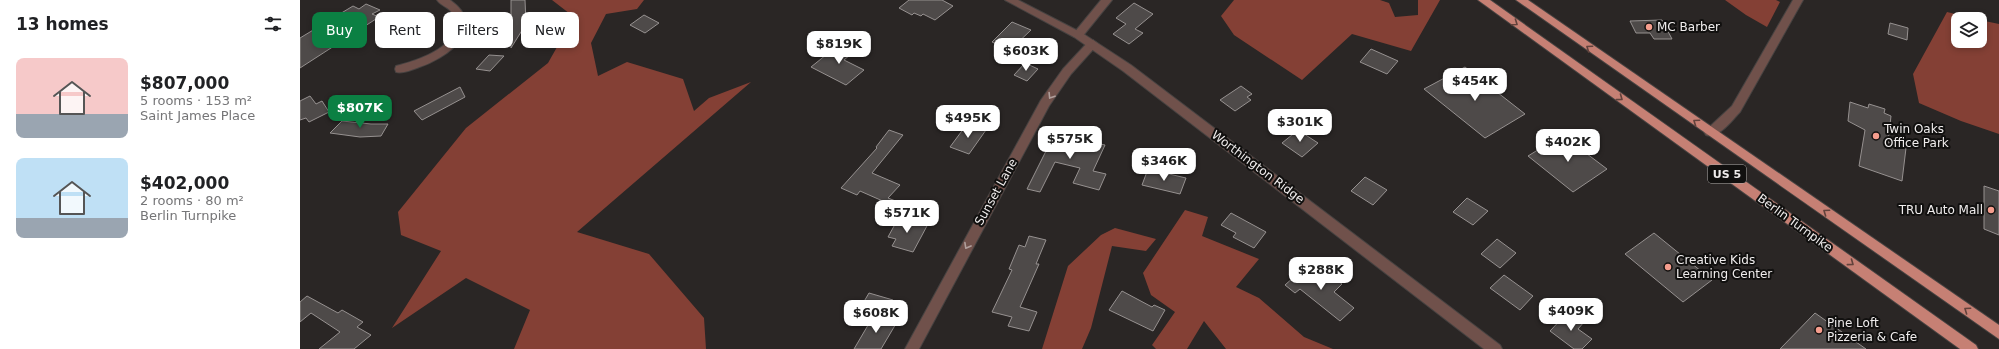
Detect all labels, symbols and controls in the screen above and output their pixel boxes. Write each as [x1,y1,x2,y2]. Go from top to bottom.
chip: Buy [312,12,367,48]
chip: Rent [375,12,435,48]
chip: Filters [443,12,513,48]
chip: New [521,12,579,48]
map controls [1951,12,1987,48]
button: layers [1951,12,1987,48]
icon: filters [262,13,284,35]
text: 13 homes [16,14,109,34]
one-way arrow [1510,18,1517,25]
place label: MC Barber [1657,20,1720,34]
marker: MC Barber [1644,22,1654,32]
pin: $819K [811,31,867,65]
text: $819K [816,36,862,51]
pin: $603K [998,38,1054,72]
text: $603K [1003,43,1049,58]
one-way arrow [1587,46,1594,53]
pin: $454K [1447,68,1503,102]
text: $807,000 [140,73,229,93]
text: $454K [1452,73,1498,88]
icon: home [48,74,96,122]
one-way arrow [1048,92,1055,99]
text: 5 rooms · 153 m² [140,93,252,108]
one-way arrow [1616,93,1623,100]
pin: $807K [332,95,388,129]
text: $807K [337,100,383,115]
pin: $495K [940,105,996,139]
text: Saint James Place [140,108,255,123]
pin: $301K [1272,109,1328,143]
text: $495K [945,110,991,125]
text: $301K [1277,114,1323,129]
one-way arrow [1693,119,1700,127]
place label: Twin Oaks Office Park [1883,122,1949,150]
pin: $575K [1042,126,1098,160]
street label: Worthington Ridge [1209,128,1307,206]
pin: $402K [1540,129,1596,163]
text: $575K [1047,131,1093,146]
marker: Twin Oaks Office Park [1871,131,1881,141]
text: $402K [1545,134,1591,149]
pin: $346K [1136,148,1192,182]
text: $346K [1141,153,1187,168]
street label: Sunset Lane [972,156,1020,228]
road number: US 5 [1708,165,1746,183]
text: $402,000 [140,173,229,193]
icon: home [48,174,96,222]
street label: Berlin Turnpike [1755,191,1835,255]
text: 2 rooms · 80 m² [140,193,244,208]
pin: $571K [879,200,935,234]
place label: TRU Auto Mall [1898,203,1983,217]
text: $571K [884,205,930,220]
marker: TRU Auto Mall [1986,205,1996,215]
text: Berlin Turnpike [140,208,236,223]
one-way arrow [1823,209,1830,217]
one-way arrow [964,242,971,249]
place label: Creative Kids Learning Center [1676,253,1772,281]
pin: $288K [1293,257,1349,291]
one-way arrow [1847,258,1854,265]
text: $288K [1298,262,1344,277]
marker: Creative Kids Learning Center [1663,262,1673,272]
pin: $409K [1543,298,1599,332]
pin: $608K [848,300,904,334]
text: $409K [1548,303,1594,318]
text: $608K [853,305,899,320]
one-way arrow [1964,307,1971,315]
place label: Pine Loft Pizzeria & Cafe [1827,316,1917,344]
marker: Pine Loft Pizzeria & Cafe [1814,325,1824,335]

